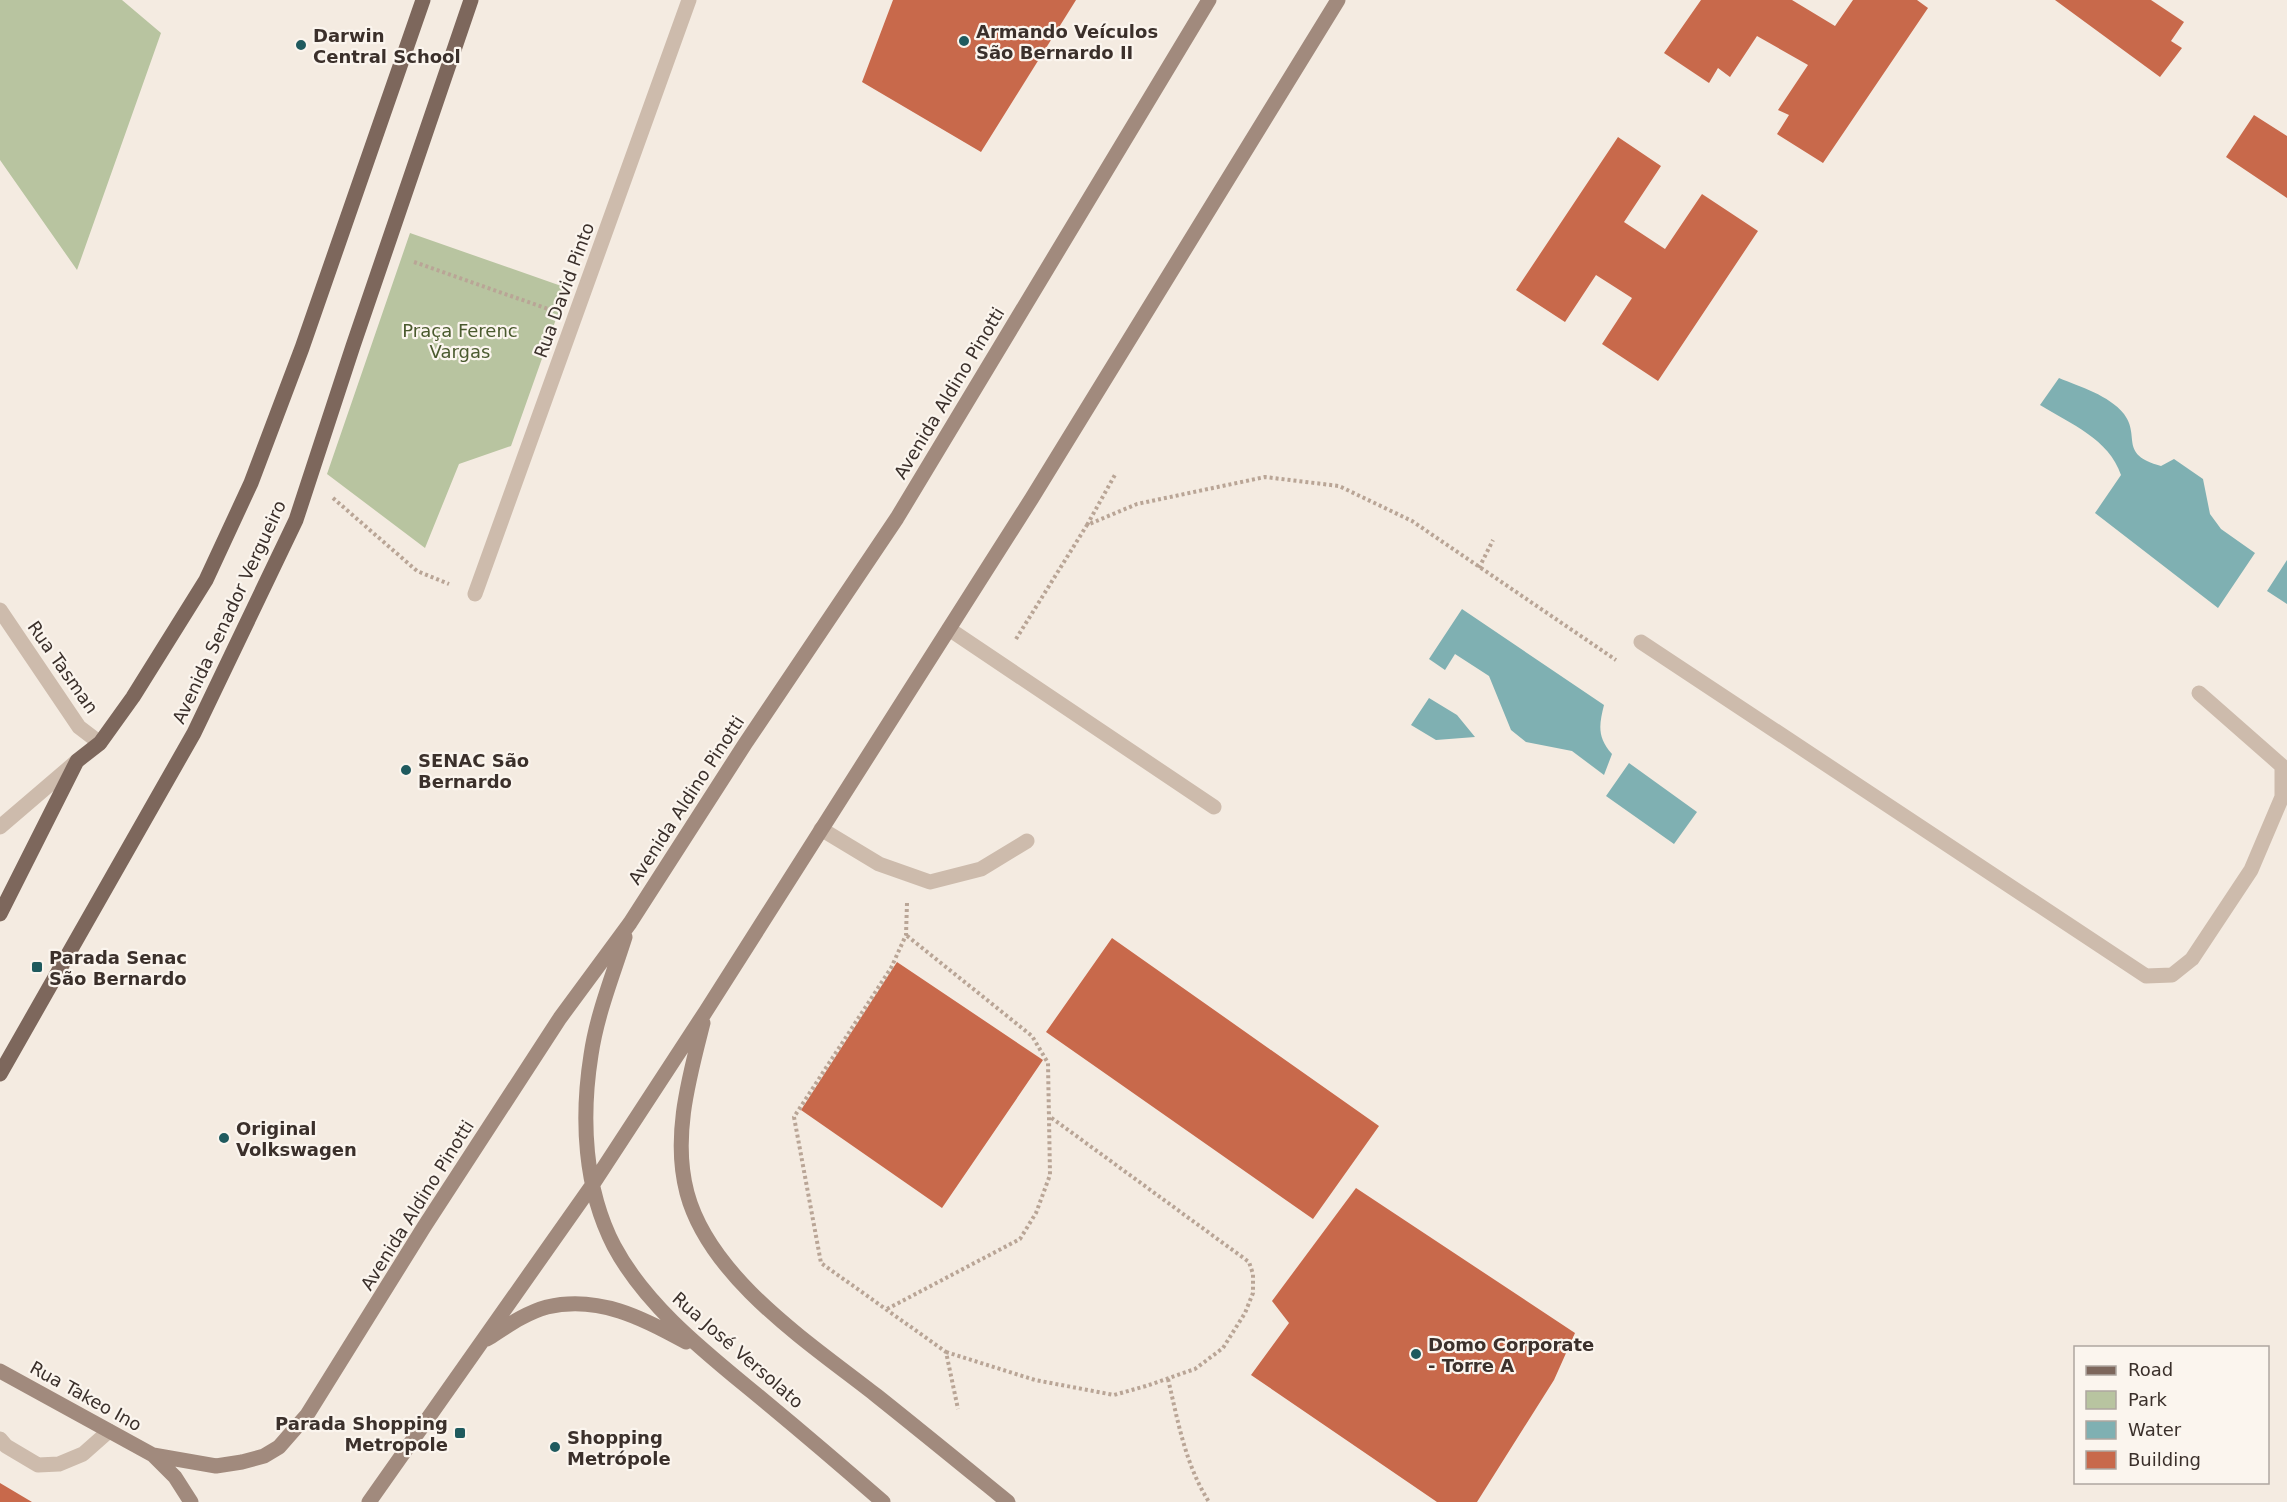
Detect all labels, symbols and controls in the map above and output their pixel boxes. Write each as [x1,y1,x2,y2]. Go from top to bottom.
place label: Armando Veículos São Bernardo II [976,21,1158,63]
place label: Darwin Central School [313,25,461,67]
marker: Armando Veículos São Bernardo II [957,34,971,48]
marker: Darwin Central School [294,38,308,52]
street label: Rua David Pinto [530,219,598,361]
street label: Avenida Aldino Pinotti [889,303,1009,483]
park label: Praça Ferenc Vargas [402,320,518,362]
street label: Avenida Senador Vergueiro [168,497,290,727]
street label: Rua Tasman [23,617,103,717]
street label: Avenida Aldino Pinotti [624,712,748,888]
place label: SENAC São Bernardo [418,750,529,792]
marker: SENAC São Bernardo [399,763,413,777]
place label: Parada Senac São Bernardo [49,947,187,989]
marker: Parada Senac São Bernardo [30,960,44,974]
street label: Avenida Aldino Pinotti [356,1116,478,1294]
place label: Original Volkswagen [236,1118,357,1160]
marker: Original Volkswagen [217,1131,231,1145]
street label: Rua José Versolato [668,1288,808,1412]
place label: Domo Corporate - Torre A [1428,1334,1594,1376]
legend [2074,1346,2269,1484]
marker: Domo Corporate - Torre A [1409,1347,1423,1361]
street label: Rua Takeo Ino [27,1357,145,1435]
text: Road [2128,1359,2173,1380]
text: Park [2128,1389,2167,1410]
place label: Parada Shopping Metropole [275,1413,448,1455]
text: Water [2128,1419,2182,1440]
marker: Parada Shopping Metropole [453,1426,467,1440]
place label: Shopping Metrópole [567,1427,671,1469]
marker: Shopping Metrópole [548,1440,562,1454]
text: Building [2128,1449,2201,1470]

